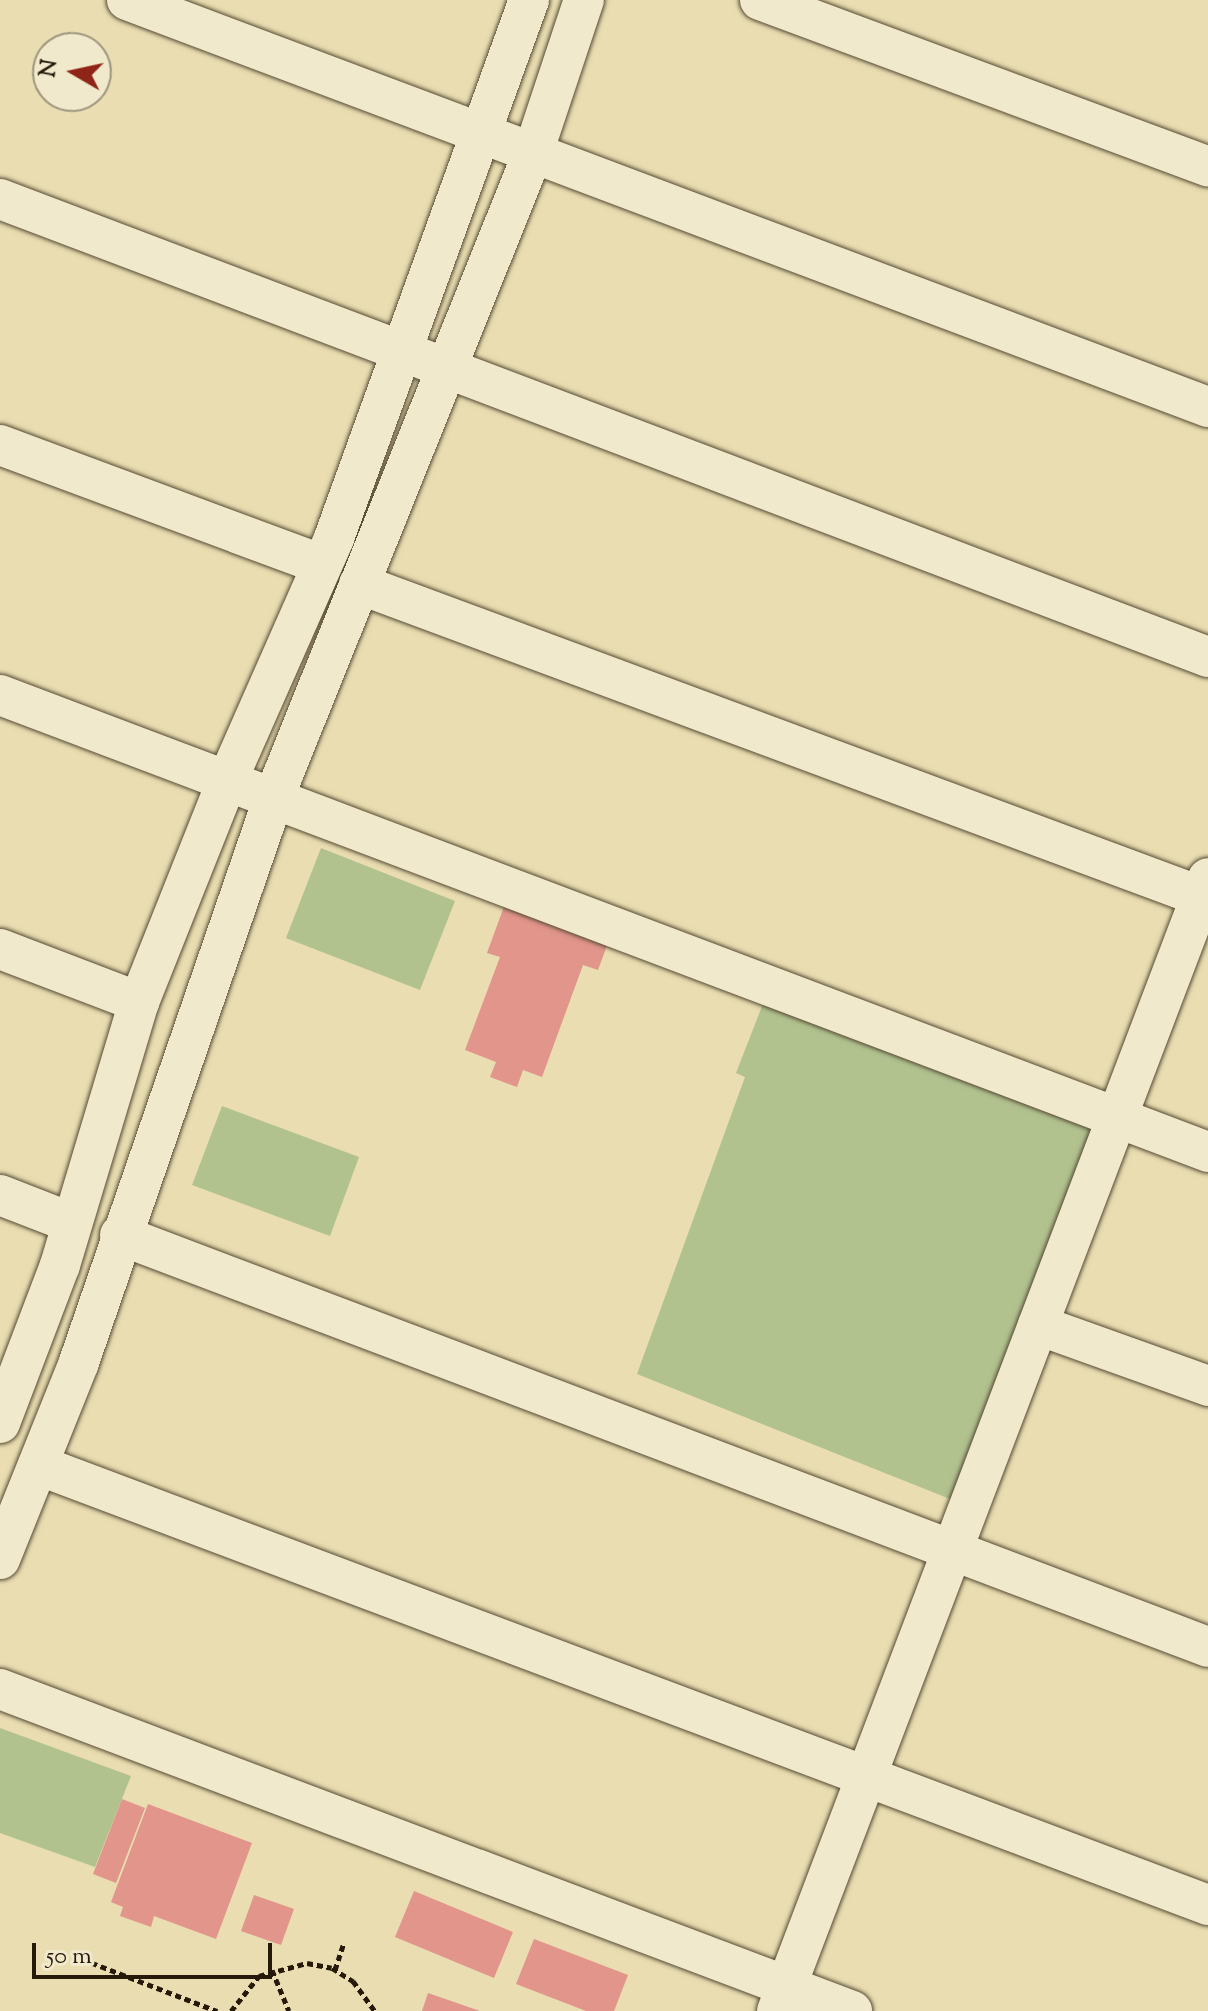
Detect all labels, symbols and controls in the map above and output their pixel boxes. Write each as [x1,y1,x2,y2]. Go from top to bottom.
north arrow [32,32,112,112]
text: N [33,57,67,80]
scale bar [36,1927,276,1977]
text: 50 m [46,1940,92,1974]

